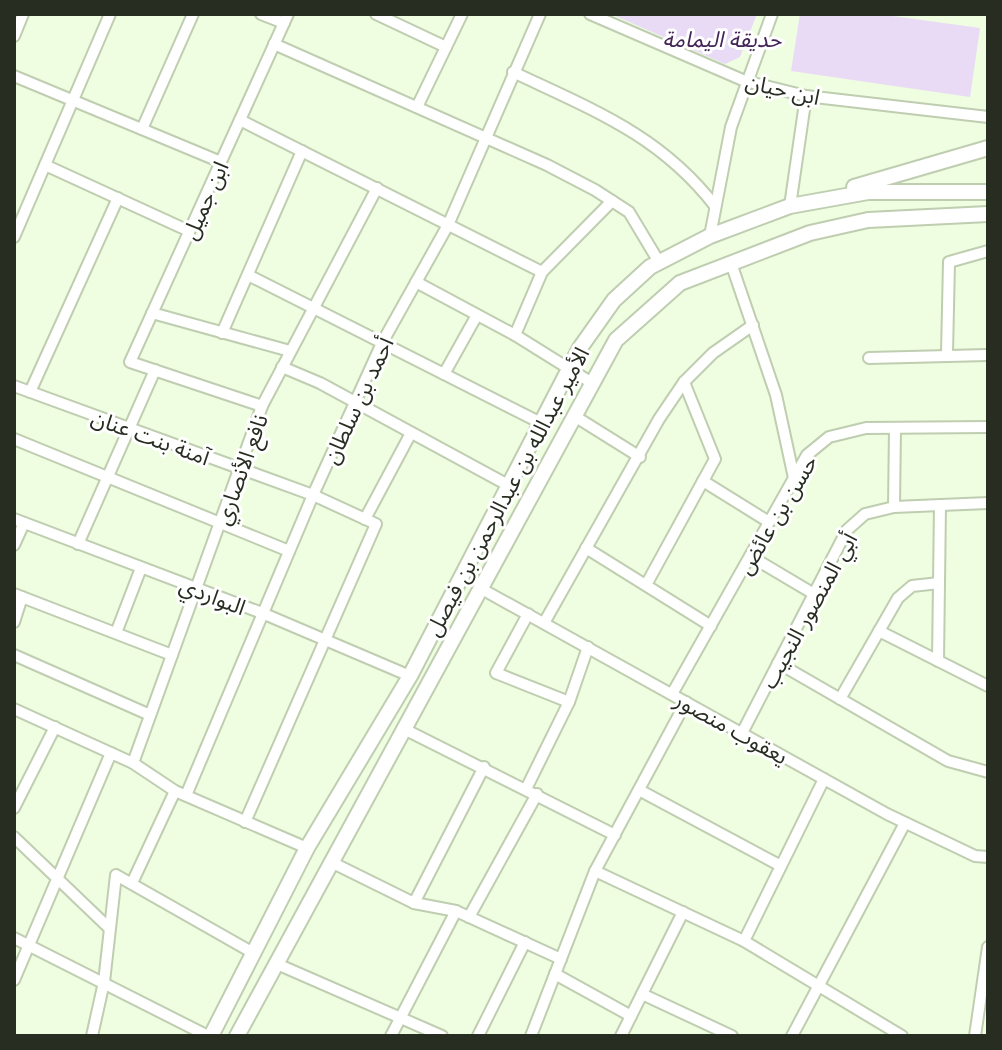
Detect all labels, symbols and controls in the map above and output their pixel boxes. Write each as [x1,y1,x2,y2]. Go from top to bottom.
park label: حديقة اليمامة [662,23,783,53]
street label: ابن حيان [743,65,823,111]
street label: ابن جميل [173,156,235,244]
street label: أحمد بن سلطان [314,332,400,468]
street label: الأمير عبدالله بن عبدالرحمن بن فيصل [417,341,595,641]
street label: آمنة بنت عنان [88,401,216,472]
street label: نافع الأنصاري [206,410,277,530]
street label: حسن بن عائض [729,449,823,579]
street label: أبي المنصور النجيب [753,527,866,695]
street label: البواردي [174,569,250,624]
street label: يعقوب منصور [669,683,794,770]

